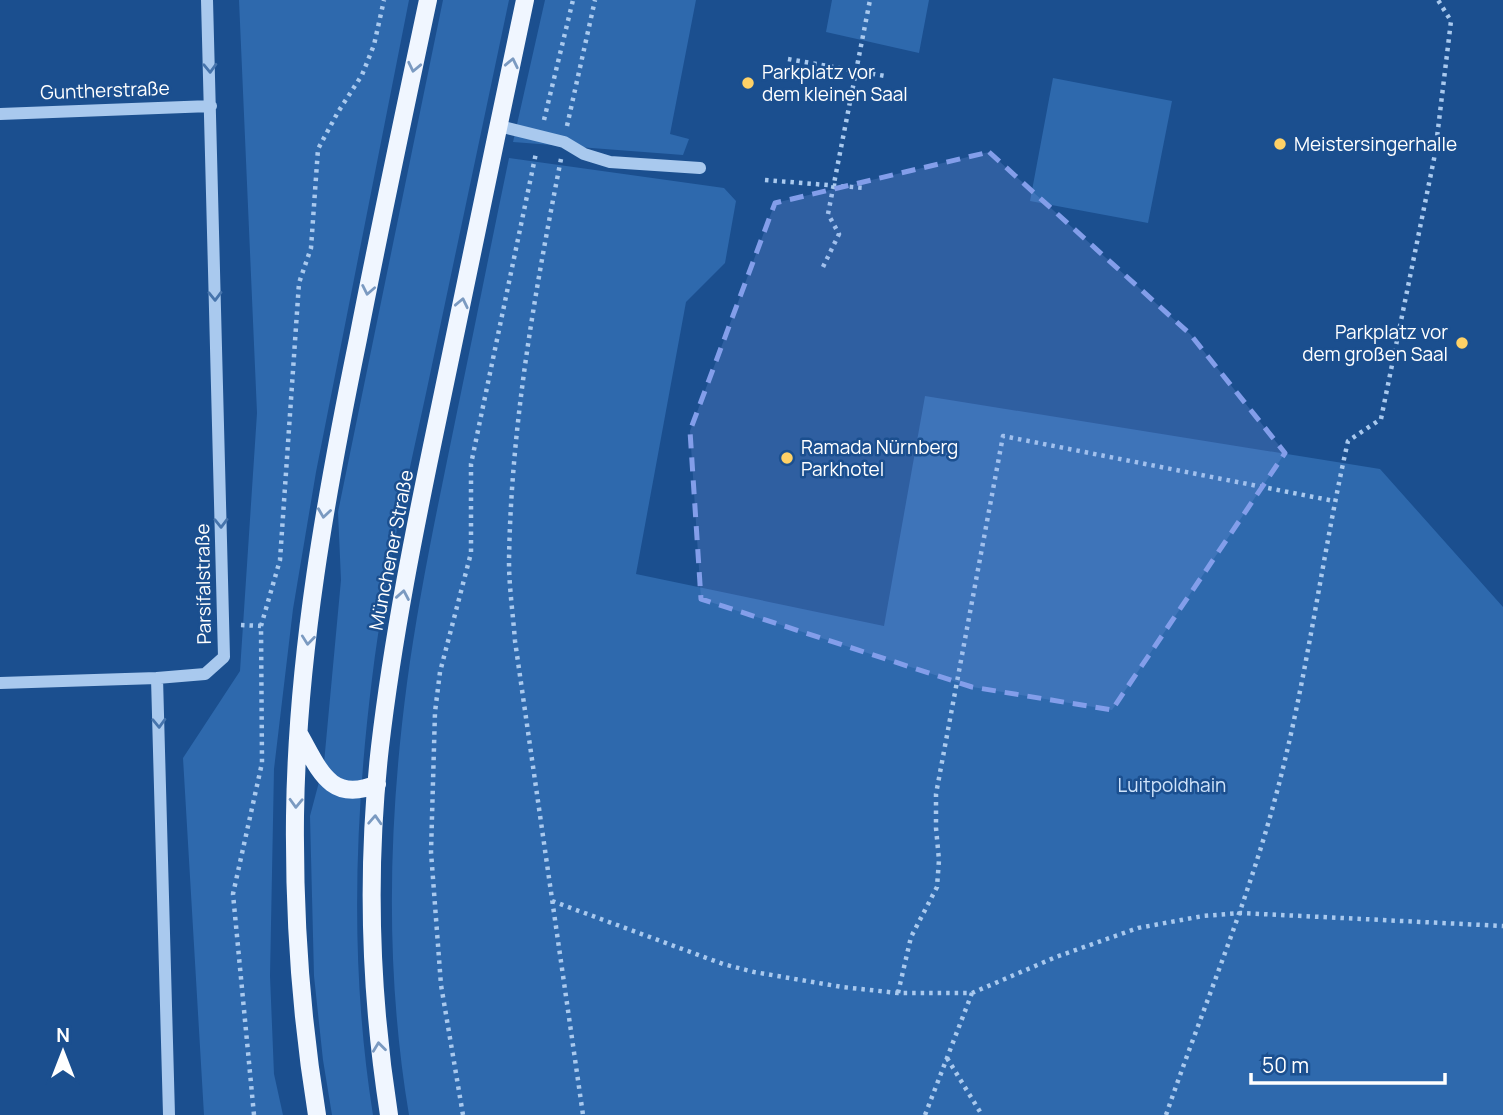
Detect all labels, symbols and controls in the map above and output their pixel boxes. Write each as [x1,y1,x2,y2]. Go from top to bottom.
one-way arrow [504,57,519,69]
place label: Parkplatz vor dem kleinen Saal [762,59,908,107]
one-way arrow [407,61,422,73]
one-way arrow [202,63,217,74]
street label: Guntherstraße [40,75,170,105]
marker: Parkplatz vor dem kleinen Saal [740,75,756,91]
place label: Meistersingerhalle [1294,131,1457,157]
marker: Meistersingerhalle [1272,136,1288,152]
one-way arrow [361,284,376,296]
one-way arrow [208,290,223,301]
one-way arrow [453,297,468,309]
place label: Parkplatz vor dem großen Saal [1302,319,1448,367]
marker: Parkplatz vor dem großen Saal [1454,335,1470,351]
place label: Ramada Nürnberg Parkhotel [801,434,958,482]
marker: Ramada Nürnberg Parkhotel [779,450,795,466]
street label: Münchener Straße [363,468,419,632]
one-way arrow [317,507,332,519]
one-way arrow [213,518,228,529]
street label: Parsifalstraße [189,523,217,645]
one-way arrow [394,589,409,601]
one-way arrow [301,634,316,646]
one-way arrow [151,718,166,729]
park label: Luitpoldhain [1118,772,1226,798]
one-way arrow [288,797,303,808]
one-way arrow [367,815,382,826]
north arrow [28,1017,98,1087]
text: N [56,1022,70,1048]
one-way arrow [372,1042,387,1053]
scale bar [1251,1042,1445,1086]
text: 50 m [1262,1051,1309,1079]

